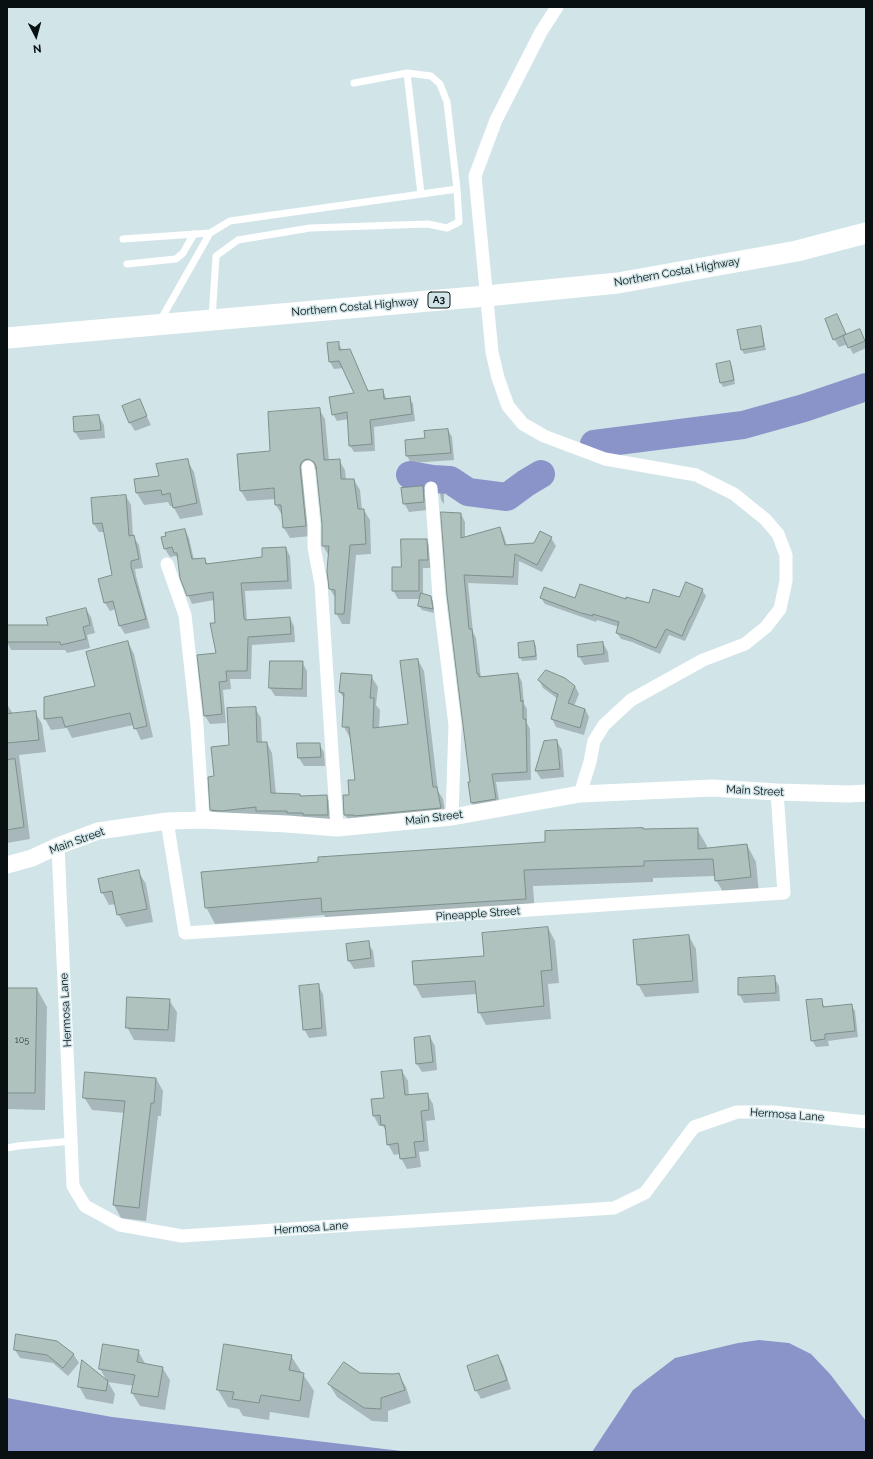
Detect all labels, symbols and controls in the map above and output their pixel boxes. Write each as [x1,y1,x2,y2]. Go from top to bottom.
north arrow [16,16,56,56]
text: N [32,42,42,55]
street label: Northern Costal Highway [613,254,741,290]
road number: A3 [428,292,450,308]
street label: Northern Costal Highway [291,295,419,319]
street label: Main Street [726,783,784,799]
street label: Main Street [405,808,463,828]
street label: Main Street [48,825,106,857]
street label: Pineapple Street [435,904,521,924]
street label: Hermosa Lane [57,973,75,1047]
house number: 105 [15,1035,29,1045]
street label: Hermosa Lane [749,1106,825,1124]
street label: Hermosa Lane [273,1219,349,1237]

